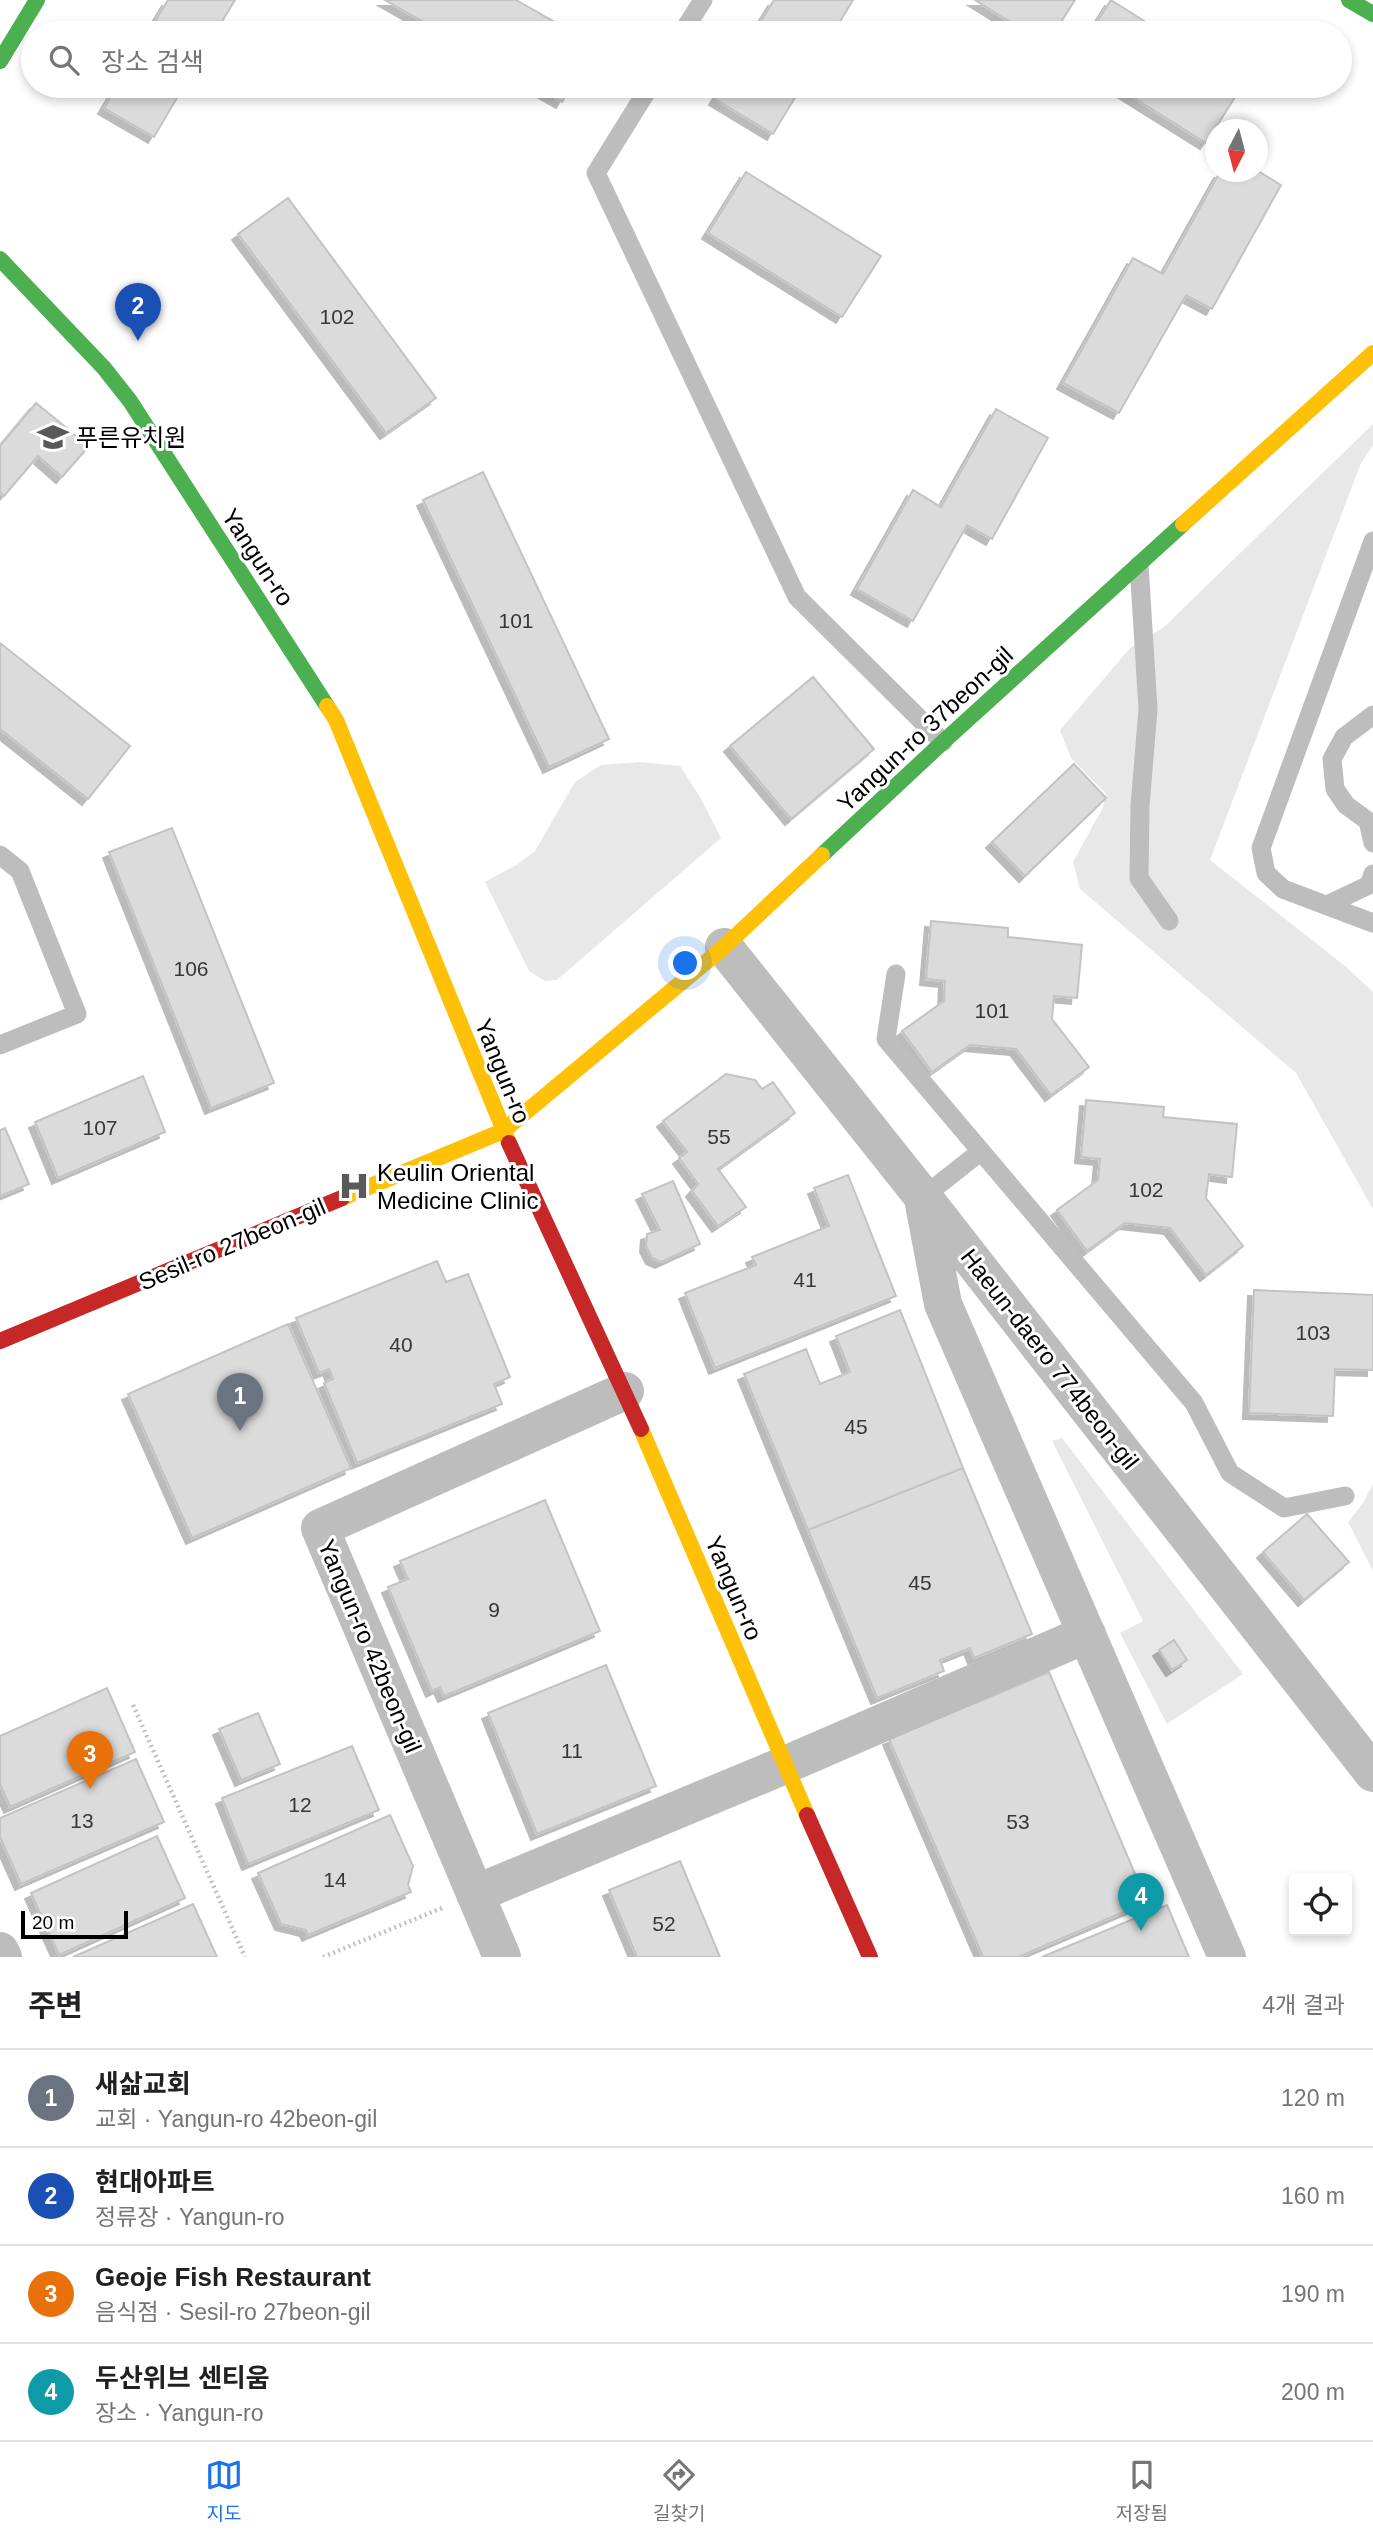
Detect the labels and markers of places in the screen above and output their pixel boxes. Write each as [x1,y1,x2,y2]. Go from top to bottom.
pin: 2 [115,283,161,341]
school or university icon: 푸른유치원 [36,420,70,454]
place label: 푸른유치원 [76,424,186,451]
place label: Keulin Oriental Medicine Clinic [377,1159,538,1214]
hospital icon: Keulin Oriental Medicine Clinic [337,1169,371,1203]
pin: 1 [217,1373,263,1431]
pin: 3 [67,1731,113,1789]
pin: 4 [1118,1873,1164,1931]

